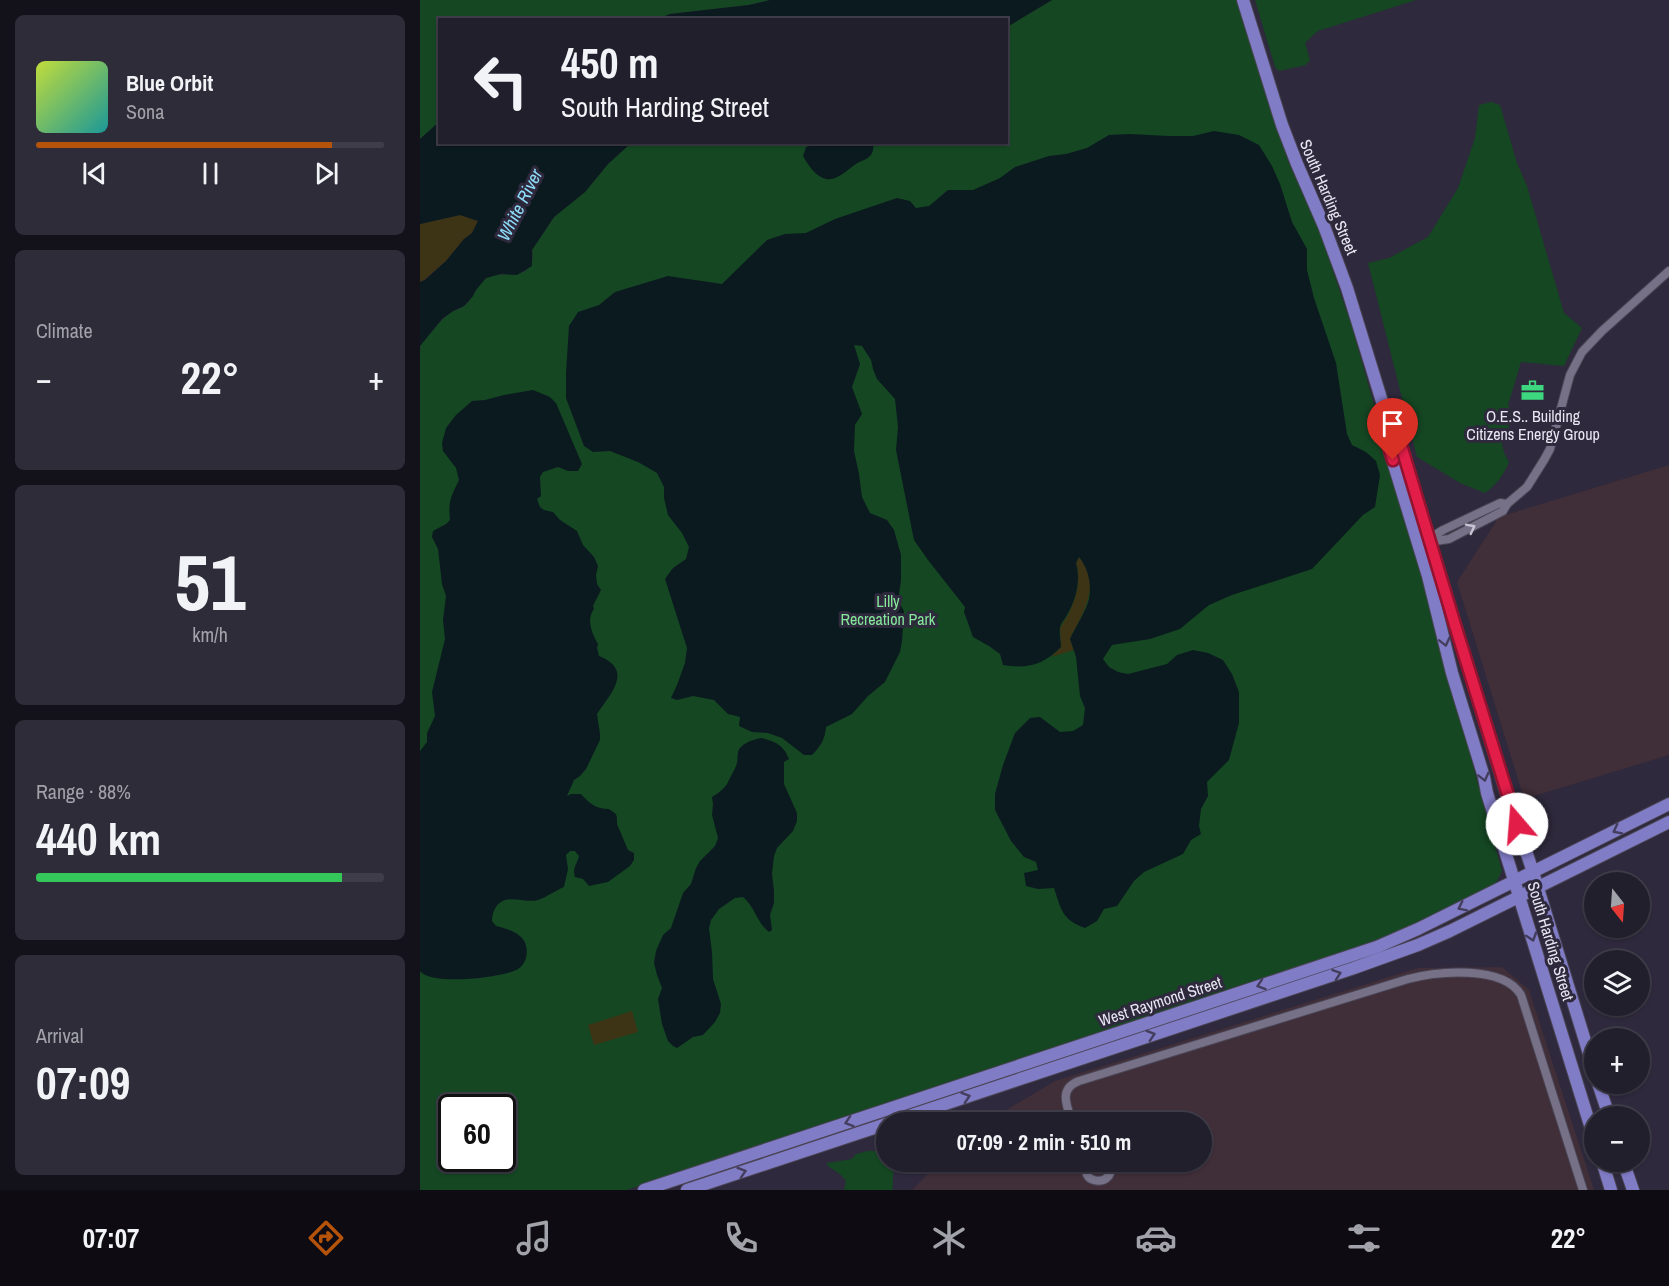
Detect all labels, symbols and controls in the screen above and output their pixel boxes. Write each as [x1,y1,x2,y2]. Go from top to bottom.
text: 450 m [561,35,659,91]
icon: left [462,42,540,120]
text: Blue Orbit [126,68,213,98]
text: South Harding Street [561,89,769,125]
text: Sona [126,98,164,125]
street label: South Harding Street [1295,136,1363,258]
icon: previous [78,157,111,190]
icon: pause [194,157,227,190]
icon: next [310,157,343,190]
water label: White River [491,163,549,245]
text: Climate [36,317,93,344]
text: 22° [180,347,240,408]
text: − [36,356,52,400]
text: + [368,356,384,400]
office icon: O.E.S.. Building Citizens Energy Group [1520,378,1546,404]
pin [1367,398,1418,460]
place label: O.E.S.. Building Citizens Energy Group [1466,405,1600,445]
icon: arrive [1376,407,1409,440]
one-way arrow [1465,523,1476,535]
text: 51 [174,529,246,634]
park label: Lilly Recreation Park [841,590,936,630]
text: km/h [192,621,228,648]
one-way arrow [1437,637,1450,647]
one-way arrow [1476,772,1489,782]
text: Range · 88% [36,778,131,805]
position arrow [1485,792,1549,856]
text: 440 km [36,808,161,869]
one-way arrow [1612,823,1623,834]
north arrow [1584,872,1650,938]
map controls [1584,872,1650,1172]
street label: South Harding Street [1522,879,1580,1003]
one-way arrow [1458,900,1469,912]
one-way arrow [1525,931,1537,942]
button: layers [1584,950,1650,1016]
one-way arrow [1331,969,1342,981]
street label: West Raymond Street [1096,971,1225,1031]
one-way arrow [1256,978,1267,991]
text: Arrival [36,1022,83,1049]
button: + [1584,1028,1650,1094]
one-way arrow [1146,1030,1156,1043]
text: 07:09 [36,1052,130,1113]
one-way arrow [961,1092,971,1104]
speed limit sign: 60 [438,1094,516,1172]
button: − [1584,1106,1650,1172]
one-way arrow [844,1115,855,1127]
text: 07:09 · 2 min · 510 m [957,1127,1131,1157]
one-way arrow [736,1166,747,1179]
icon: directions [305,1217,347,1259]
icon: music [513,1217,555,1259]
icon: phone [720,1217,762,1259]
icon: climate [928,1217,970,1259]
icon: car [1135,1217,1177,1259]
icon: filters [1343,1217,1385,1259]
text: 07:07 [83,1220,139,1256]
text: 22° [1551,1220,1586,1256]

